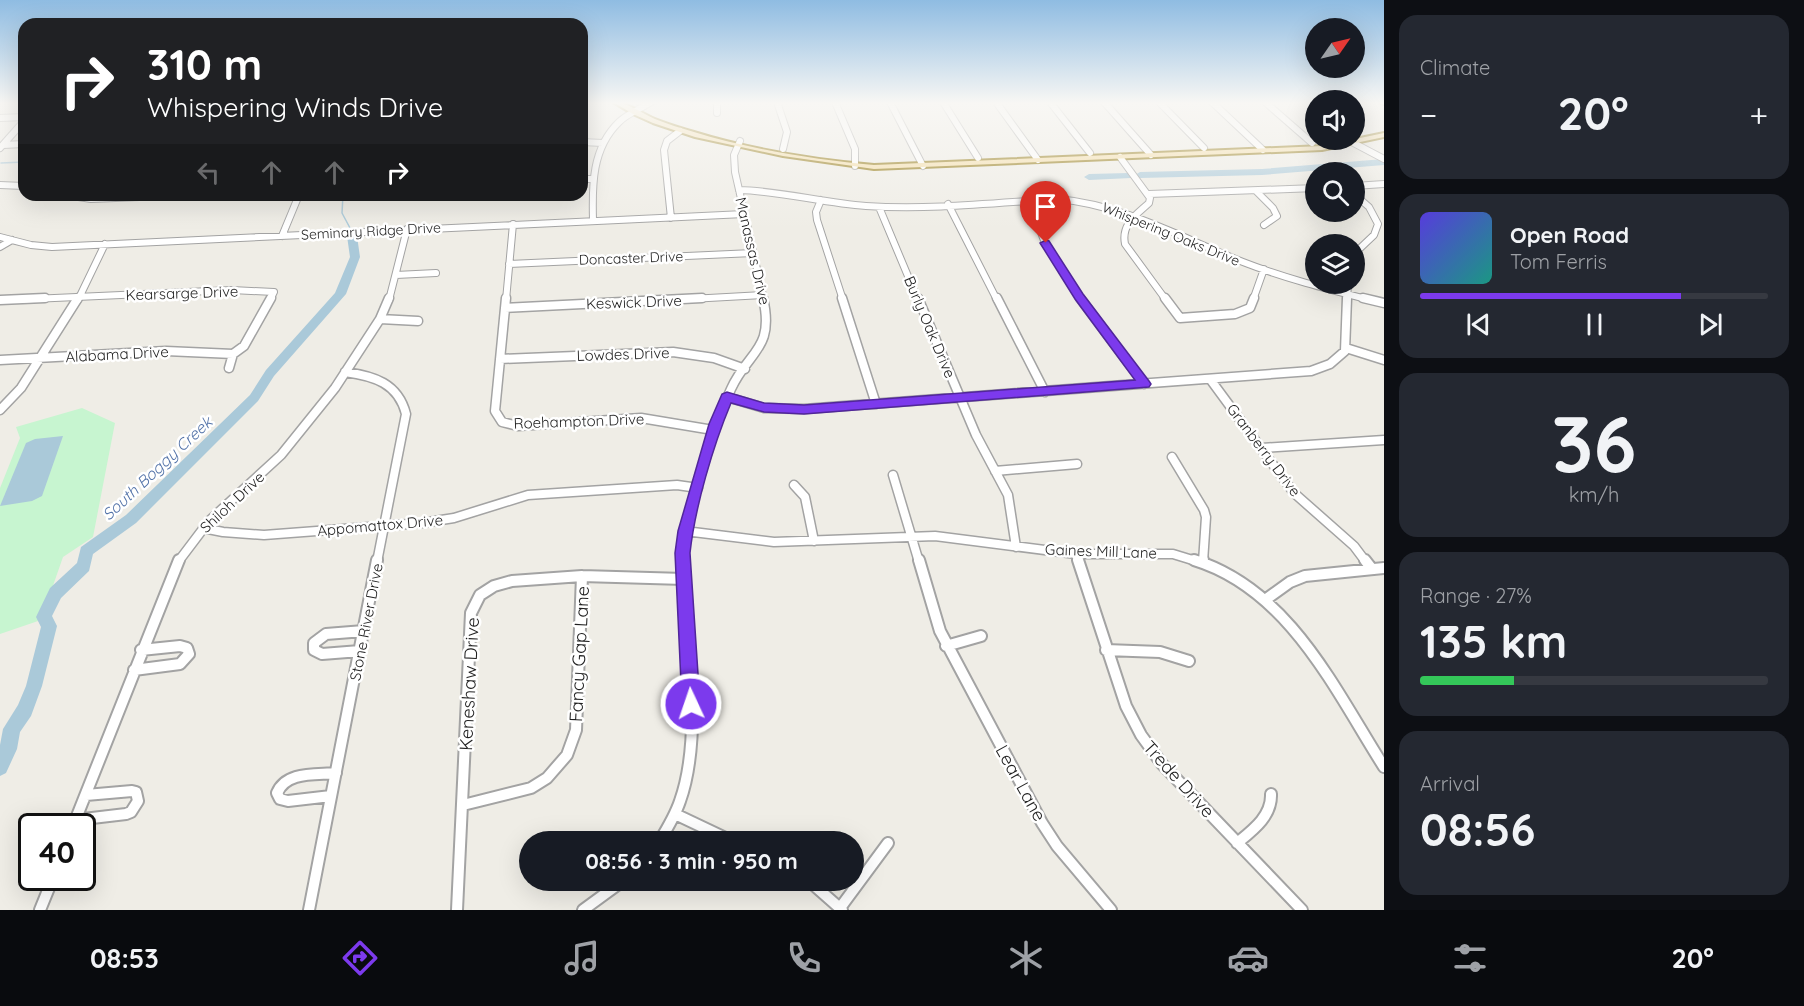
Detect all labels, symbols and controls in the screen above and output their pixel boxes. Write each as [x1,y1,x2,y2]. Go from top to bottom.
north arrow [1305,18,1365,78]
map controls [1305,18,1365,294]
text: 310 m [147,38,262,91]
icon: right [48,42,126,120]
text: Climate [1420,55,1490,80]
text: 20° [1558,85,1629,141]
text: Whispering Winds Drive [147,90,443,124]
button: sound [1305,90,1365,150]
text: − [1420,94,1437,135]
text: + [1749,94,1768,135]
icon: left [192,156,225,189]
icon: ahead [255,156,288,189]
icon: ahead [318,156,351,189]
icon: right [381,156,414,189]
button: search [1305,162,1365,222]
pin [1020,181,1071,243]
icon: arrive [1029,190,1062,223]
street label: Manassas Drive [731,195,775,307]
street label: Whispering Oaks Drive [1099,198,1243,270]
street label: Seminary Ridge Drive [301,218,441,244]
text: Open Road [1510,221,1629,249]
button: layers [1305,234,1365,294]
street label: Doncaster Drive [578,247,684,269]
text: Tom Ferris [1510,249,1607,274]
street label: Burly Oak Drive [900,273,960,381]
street label: Kearsarge Drive [125,282,239,304]
street label: Keswick Drive [586,291,682,313]
icon: previous [1462,308,1495,341]
icon: pause [1578,308,1611,341]
icon: next [1694,308,1727,341]
street label: Alabama Drive [65,342,169,366]
street label: Lowdes Drive [576,343,670,365]
text: 36 [1551,394,1637,492]
street label: Granberry Drive [1223,400,1305,500]
street label: Roehampton Drive [513,409,645,433]
water label: South Boggy Creek [98,411,217,524]
street label: Shiloh Drive [196,467,268,537]
text: km/h [1569,482,1619,507]
street label: Appomattox Drive [316,510,444,540]
street label: Gaines Mill Lane [1045,540,1157,562]
street label: Stone River Drive [345,562,387,682]
text: Range · 27% [1420,583,1532,608]
street label: Fancy Gap Lane [564,585,594,723]
text: 135 km [1420,613,1567,669]
street label: Keneshaw Drive [454,617,484,751]
position arrow [659,672,723,736]
street label: Trede Drive [1138,736,1220,822]
street label: Lear Lane [991,741,1051,825]
text: Arrival [1420,771,1480,796]
text: 08:56 [1420,801,1535,857]
speed limit sign: 40 [18,813,96,891]
text: 08:56 · 3 min · 950 m [585,847,798,875]
icon: directions [339,937,381,979]
icon: music [561,937,603,979]
icon: phone [783,937,825,979]
icon: climate [1005,937,1047,979]
icon: car [1227,937,1269,979]
icon: filters [1449,937,1491,979]
text: 08:53 [90,941,159,975]
text: 20° [1671,941,1714,975]

